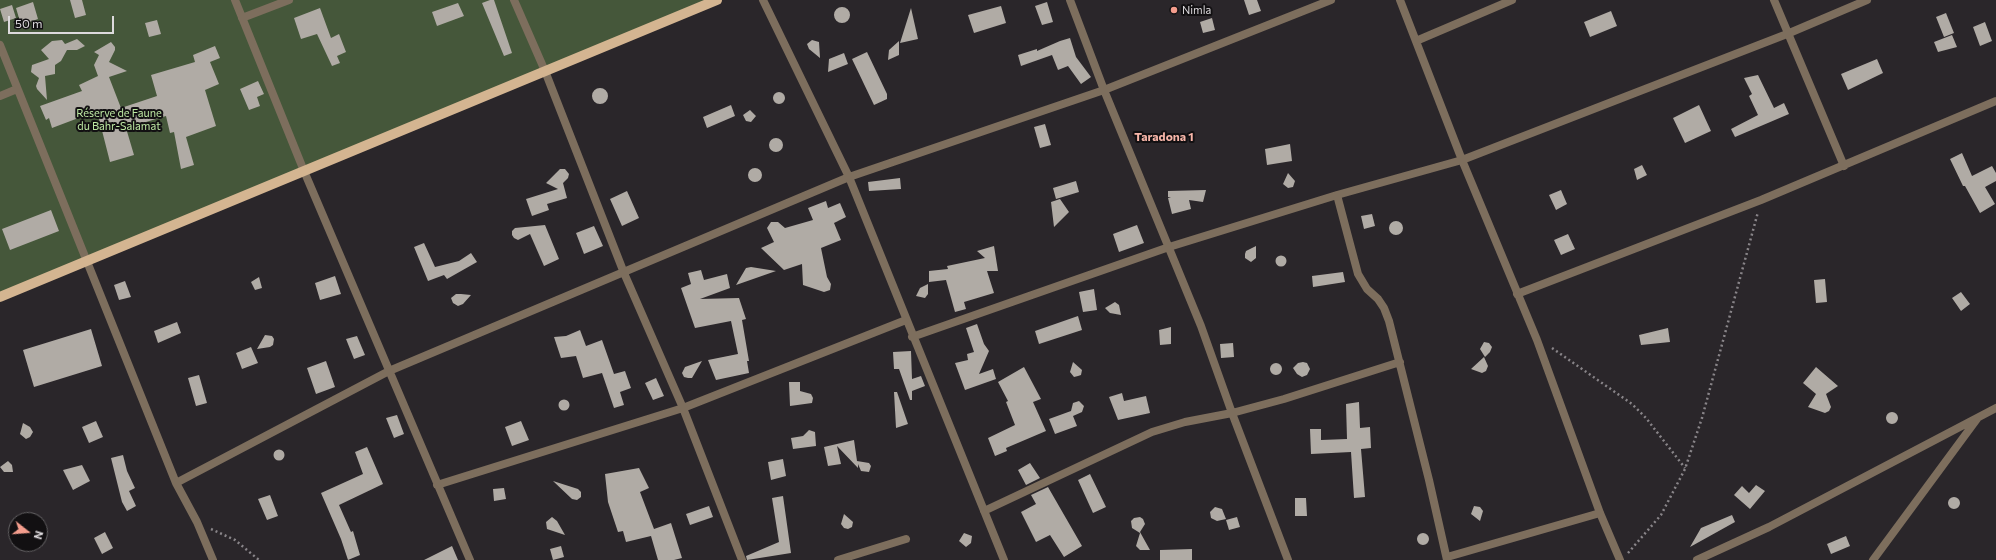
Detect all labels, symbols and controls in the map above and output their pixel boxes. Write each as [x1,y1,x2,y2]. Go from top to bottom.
place label: Nimla [1182,3,1211,17]
marker: Nimla [1169,5,1179,15]
scale bar [10,8,116,34]
text: 50 m [15,16,43,30]
park label: Réserve de Faune du Bahr-Salamat [76,106,162,132]
district label: Taradona 1 [1134,130,1194,144]
north arrow [8,512,48,552]
text: N [32,530,46,541]

